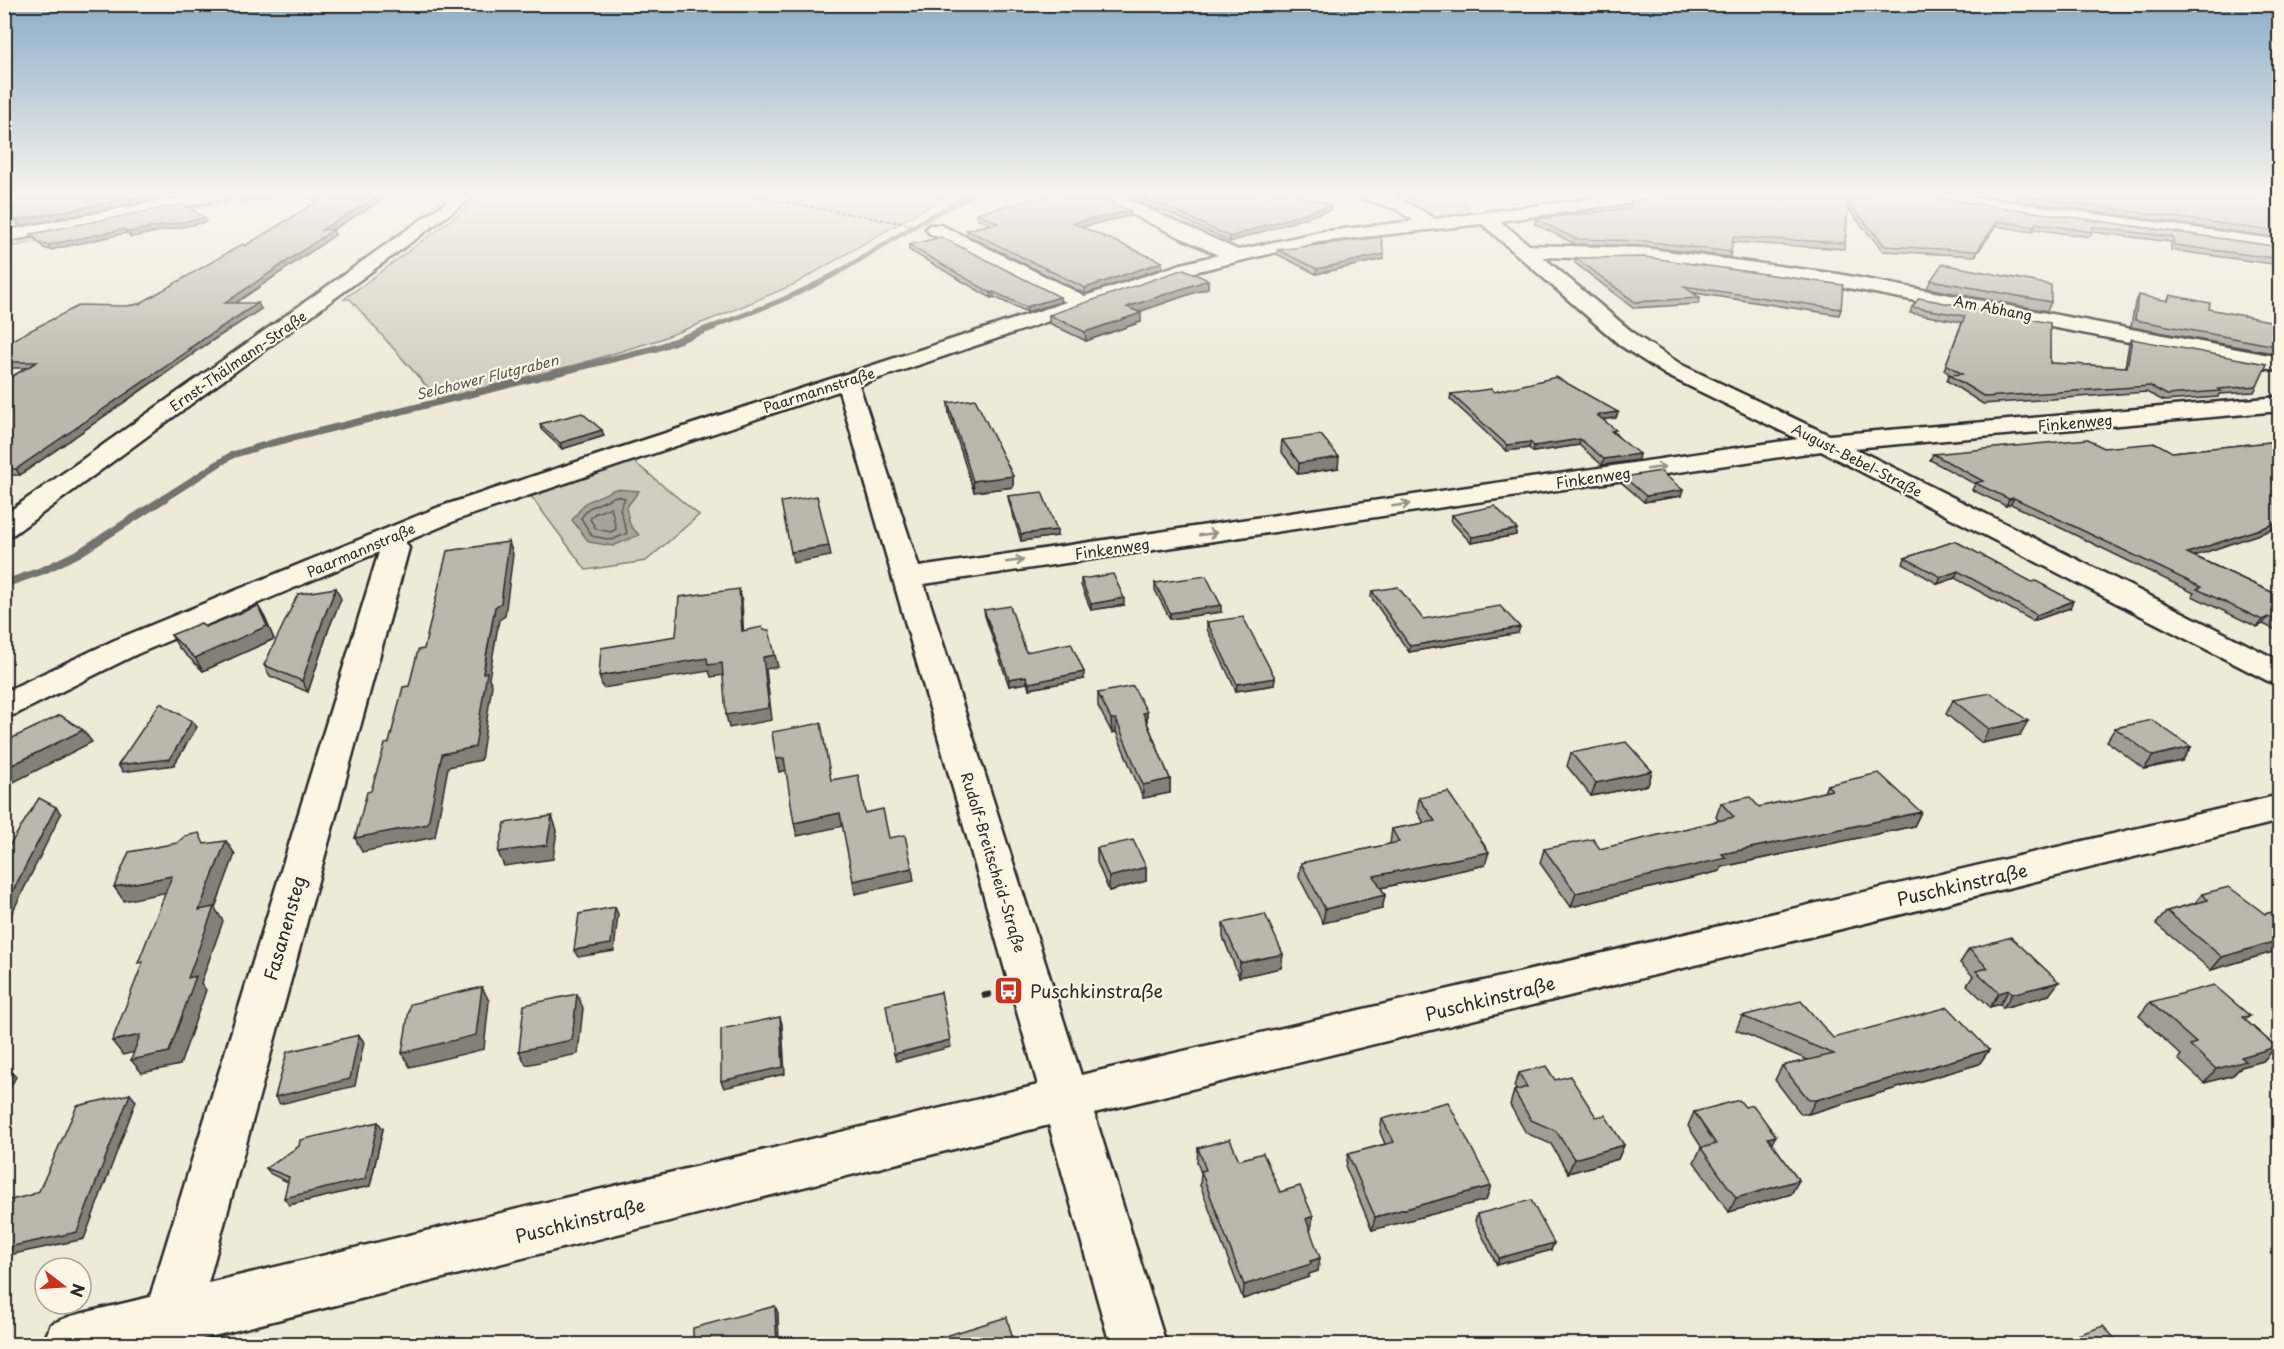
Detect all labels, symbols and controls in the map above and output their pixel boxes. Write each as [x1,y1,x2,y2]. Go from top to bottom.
street label: Am Abhang [1952,290,2034,326]
street label: Ernst-Thälmann-Straße [165,306,311,416]
water label: Selchower Flutgraben [414,349,562,405]
street label: Paarmannstraße [761,362,877,418]
street label: Finkenweg [2036,407,2114,437]
street label: August-Bebel-Straße [1788,418,1926,502]
street label: Finkenweg [1554,460,1632,494]
one-way arrow [1646,462,1665,473]
one-way arrow [1390,500,1410,511]
street label: Paarmannstraße [304,518,418,582]
one-way arrow [1198,528,1217,539]
street label: Finkenweg [1073,531,1151,565]
one-way arrow [1004,556,1024,567]
street label: Rudolf-Breitscheid-Straße [956,769,1032,955]
street label: Puschkinstraße [1894,856,2030,912]
street label: Fasanensteg [256,873,312,983]
street label: Puschkinstraße [1422,969,1558,1027]
bus stop icon: Puschkinstraße [993,974,1025,1006]
place label: Puschkinstraße [1030,977,1163,1004]
street label: Puschkinstraße [512,1191,648,1249]
north arrow [33,1256,93,1316]
text: N [65,1281,92,1300]

